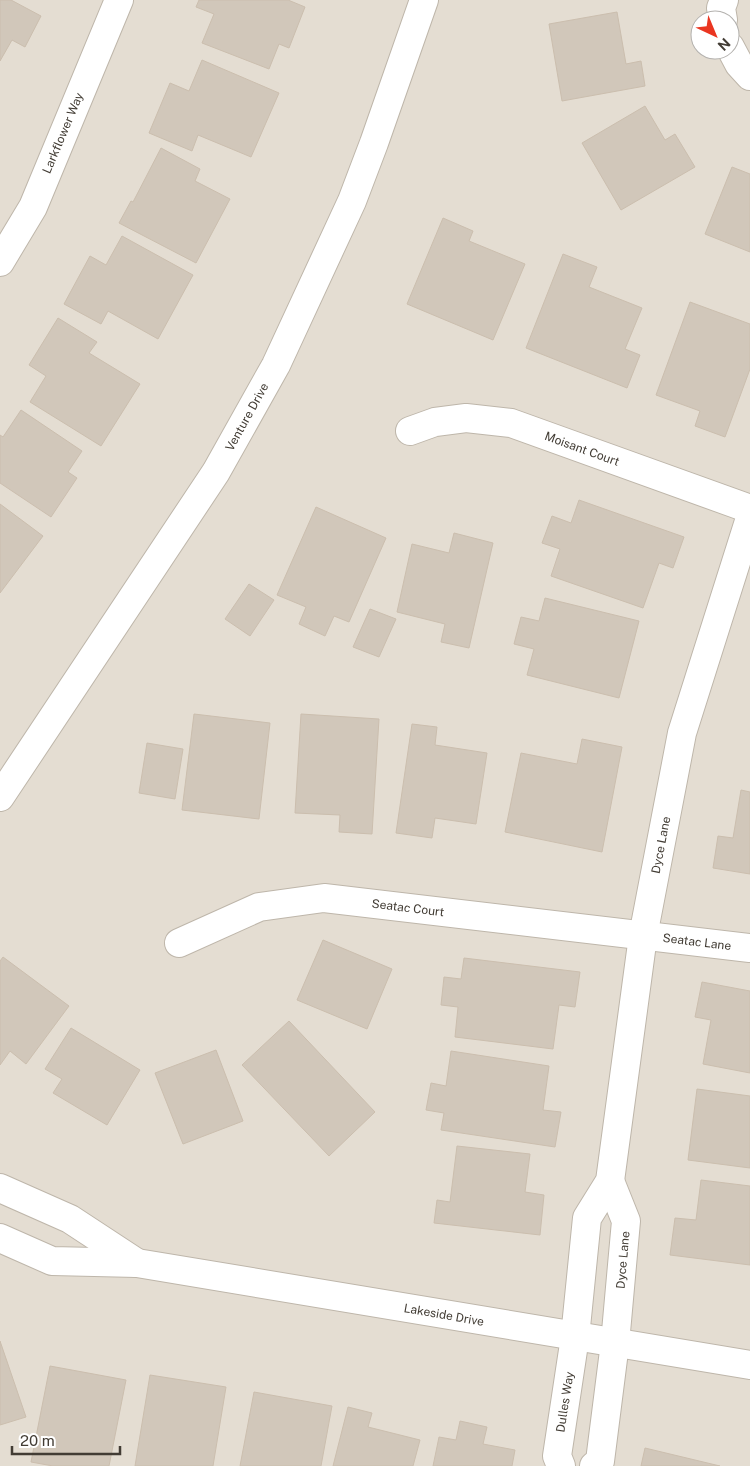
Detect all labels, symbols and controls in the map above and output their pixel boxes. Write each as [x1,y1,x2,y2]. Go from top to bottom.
north arrow [690,10,740,60]
text: N [715,35,734,54]
street label: Larkflower Way [40,90,87,176]
street label: Venture Drive [223,380,272,453]
street label: Moisant Court [543,429,622,469]
street label: Dyce Lane [649,815,673,875]
street label: Seatac Court [371,897,445,919]
street label: Seatac Lane [662,931,732,953]
street label: Dyce Lane [614,1230,633,1289]
street label: Lakeside Drive [403,1301,485,1329]
street label: Dulles Way [553,1370,577,1433]
scale bar [12,1424,120,1456]
text: 20 m [20,1432,55,1449]

